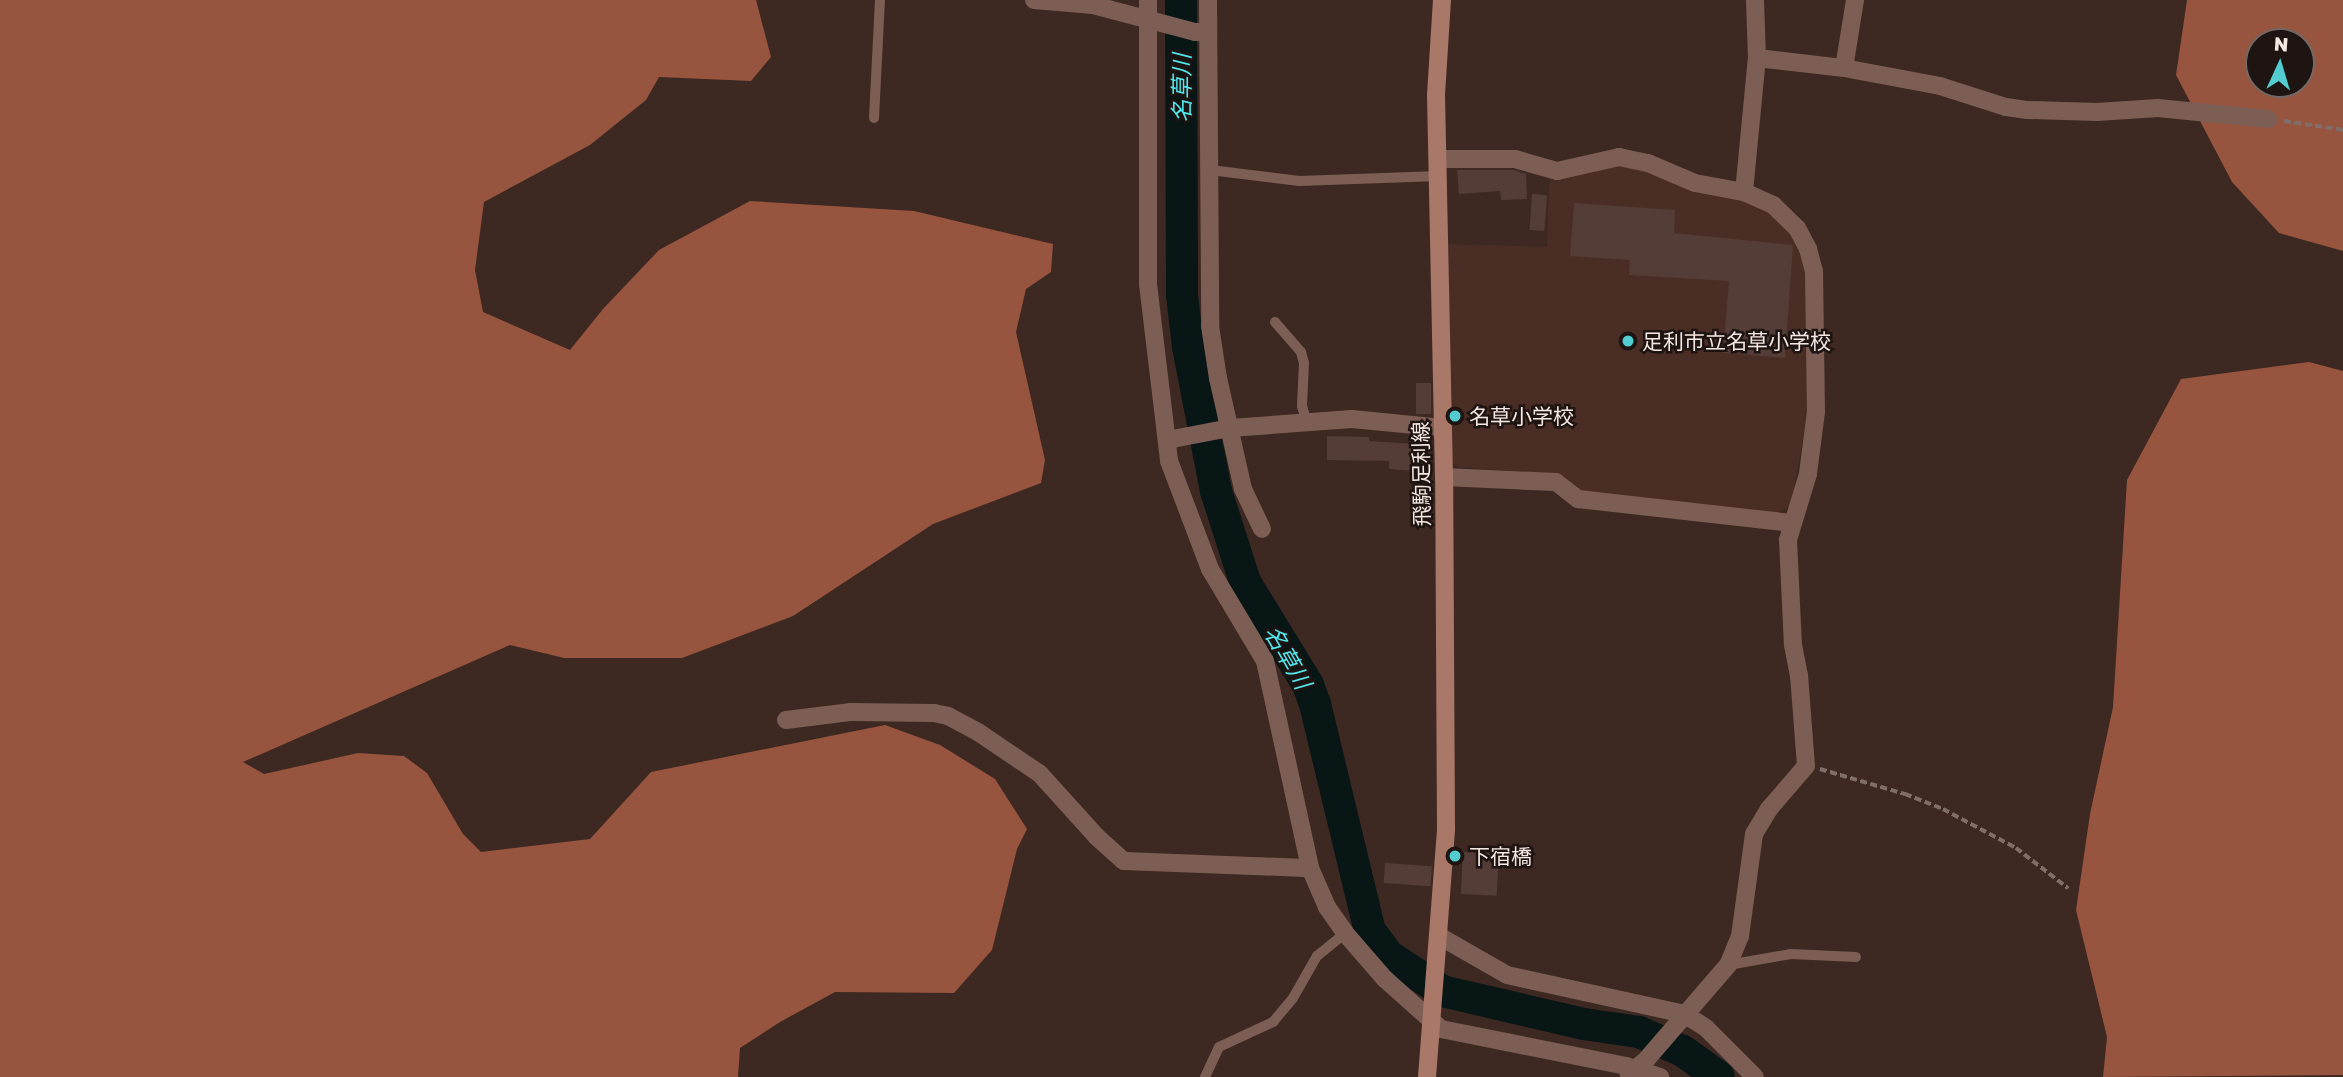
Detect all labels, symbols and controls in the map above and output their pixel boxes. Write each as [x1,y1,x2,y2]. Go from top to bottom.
north arrow [2245,28,2315,98]
text: N [2273,32,2289,56]
water label: 名草川 [1167,54,1195,122]
place label: 足利市立名草小学校 [1642,328,1831,354]
marker: 足利市立名草小学校 [1620,333,1636,349]
place label: 名草小学校 [1469,403,1574,429]
marker: 名草小学校 [1447,408,1463,424]
street label: 飛駒足利線 [1407,421,1435,527]
water label: 名草川 [1259,620,1317,694]
place label: 下宿橋 [1469,843,1532,869]
marker: 下宿橋 [1447,848,1463,864]

